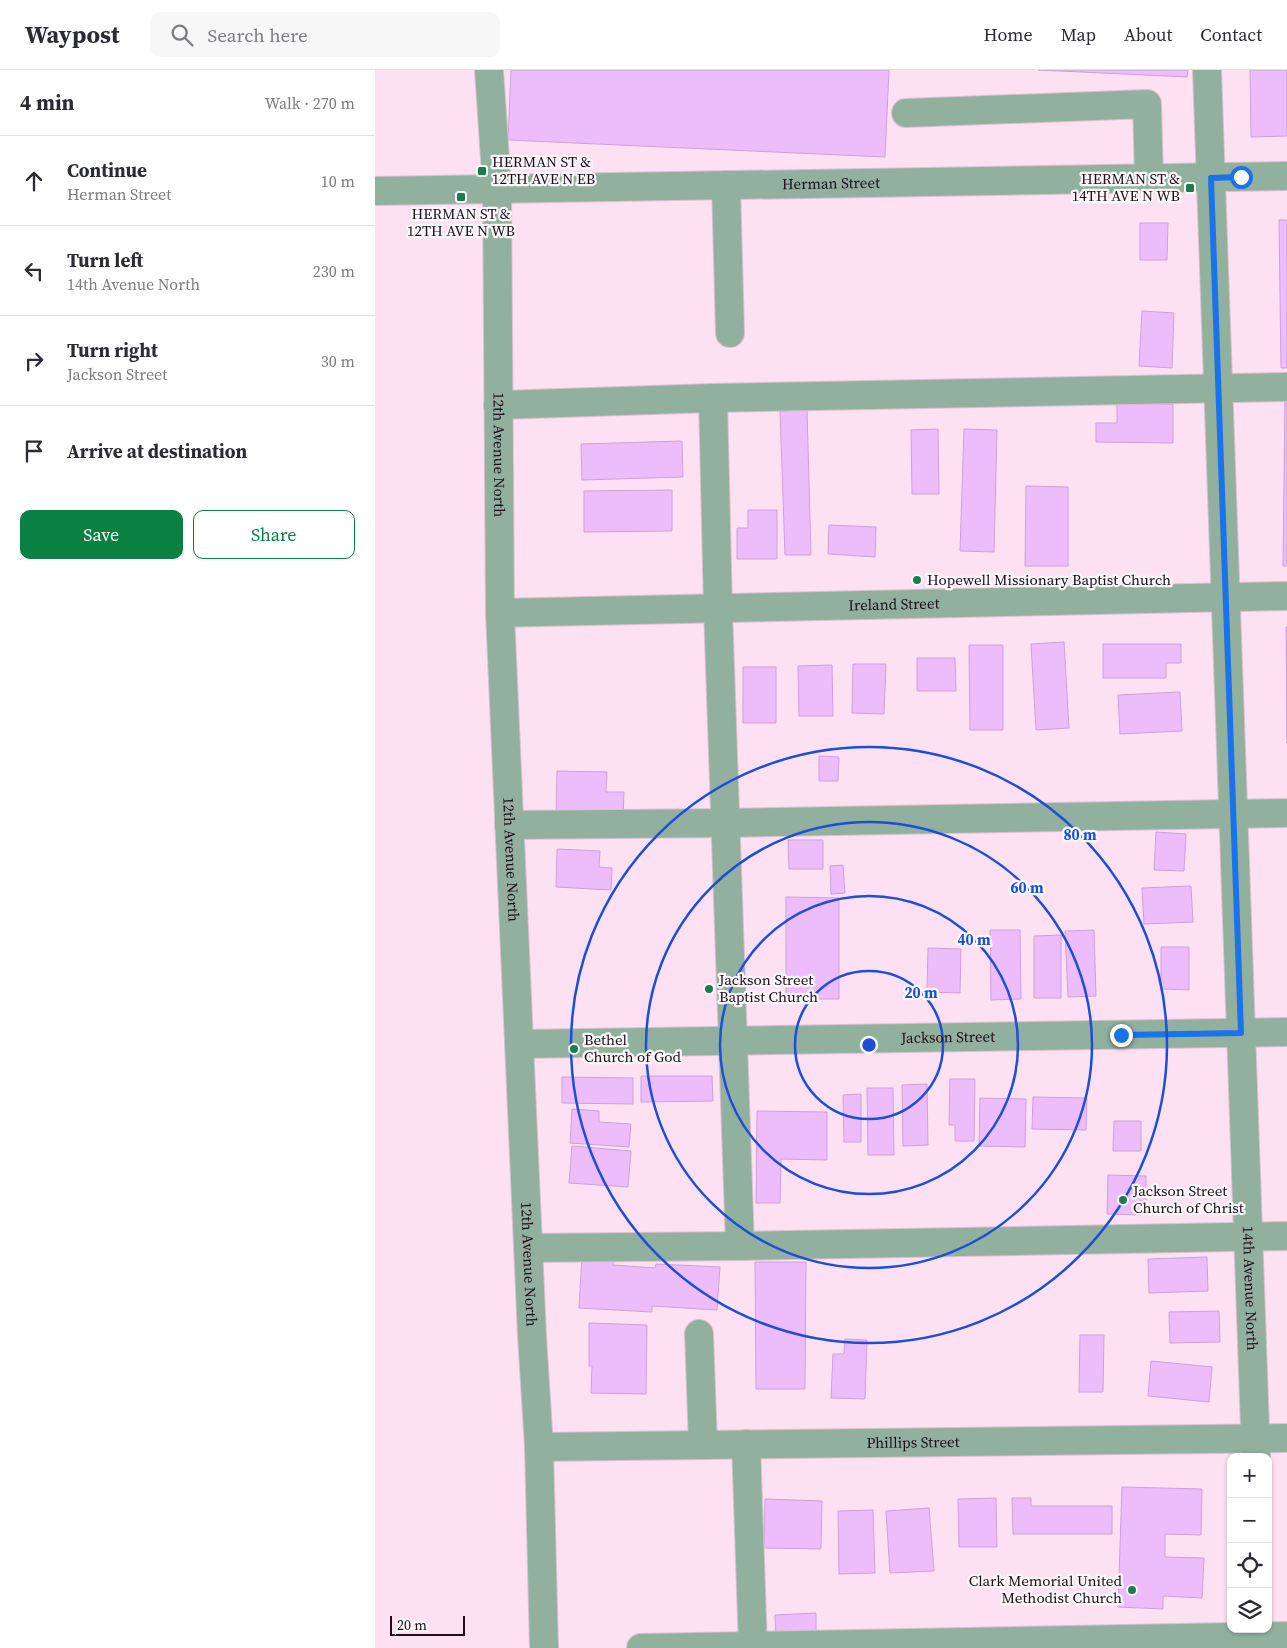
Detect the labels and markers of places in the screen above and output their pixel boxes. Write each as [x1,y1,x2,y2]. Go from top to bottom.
place label: HERMAN ST & 12TH AVE N EB [492,151,595,189]
marker: HERMAN ST & 12TH AVE N EB [476,165,488,177]
place label: HERMAN ST & 14TH AVE N WB [1072,168,1180,206]
marker: HERMAN ST & 14TH AVE N WB [1184,182,1196,194]
marker: HERMAN ST & 12TH AVE N WB [455,191,467,203]
place label: HERMAN ST & 12TH AVE N WB [407,203,515,241]
place label: Hopewell Missionary Baptist Church [927,569,1171,590]
marker: Hopewell Missionary Baptist Church [911,574,923,586]
place label: Jackson Street Baptist Church [718,969,818,1007]
marker: Jackson Street Baptist Church [703,983,715,995]
place label: Bethel Church of God [584,1029,682,1067]
centre of rings [860,1036,878,1054]
marker: Bethel Church of God [568,1043,580,1055]
place label: Jackson Street Church of Christ [1132,1180,1244,1218]
marker: Jackson Street Church of Christ [1117,1194,1129,1206]
place label: Clark Memorial United Methodist Church [969,1570,1122,1608]
marker: Clark Memorial United Methodist Church [1126,1584,1138,1596]

